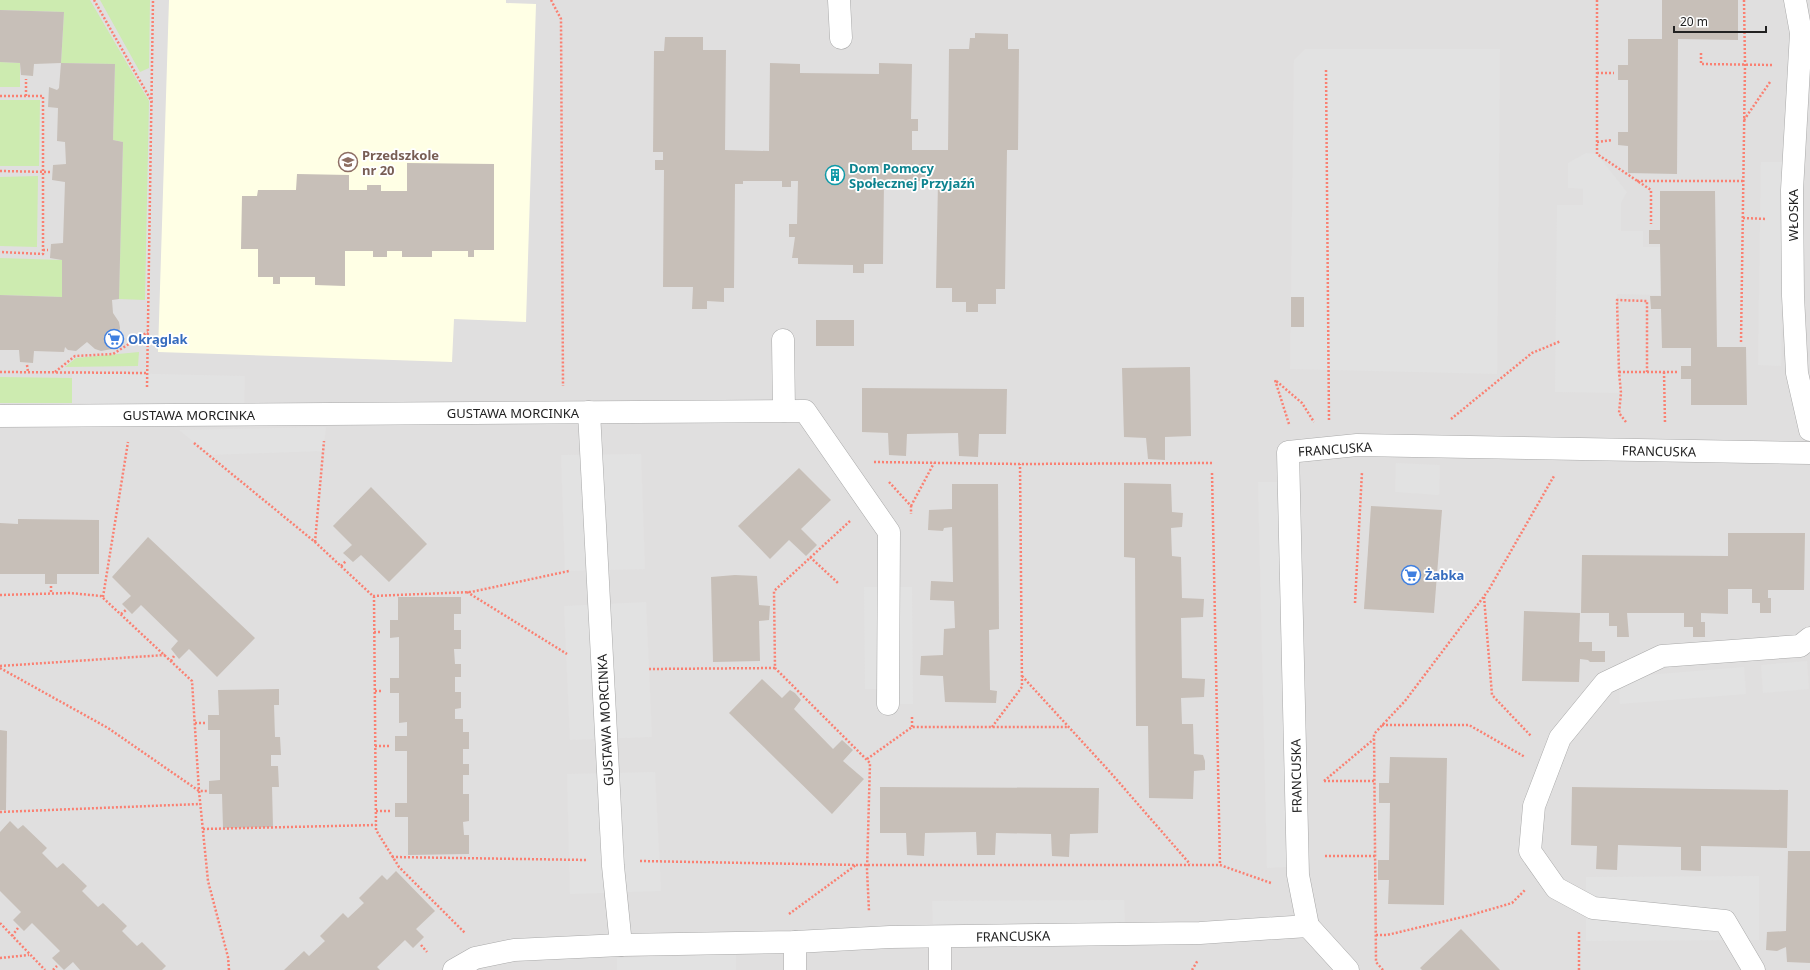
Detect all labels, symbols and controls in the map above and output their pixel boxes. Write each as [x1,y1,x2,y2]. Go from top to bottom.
scale bar [1674,8,1766,34]
text: 20 m [1680,13,1708,30]
place label: Przedszkole nr 20 [362,146,439,179]
school or university icon: Przedszkole nr 20 [337,151,359,173]
place label: Dom Pomocy Społecznej Przyjaźń [849,159,975,192]
building icon: Dom Pomocy Społecznej Przyjaźń [824,164,846,186]
street label: WŁOSKA [1784,188,1802,241]
supermarket icon: Okrąglak [103,328,125,350]
place label: Okrąglak [128,330,189,348]
street label: GUSTAWA MORCINKA [447,404,580,422]
street label: GUSTAWA MORCINKA [123,406,256,424]
street label: FRANCUSKA [1297,437,1373,461]
street label: FRANCUSKA [1622,441,1697,461]
supermarket icon: Żabka [1400,564,1422,586]
place label: Żabka [1425,566,1464,584]
street label: GUSTAWA MORCINKA [593,653,617,787]
street label: FRANCUSKA [1286,738,1306,813]
street label: FRANCUSKA [976,926,1051,946]

